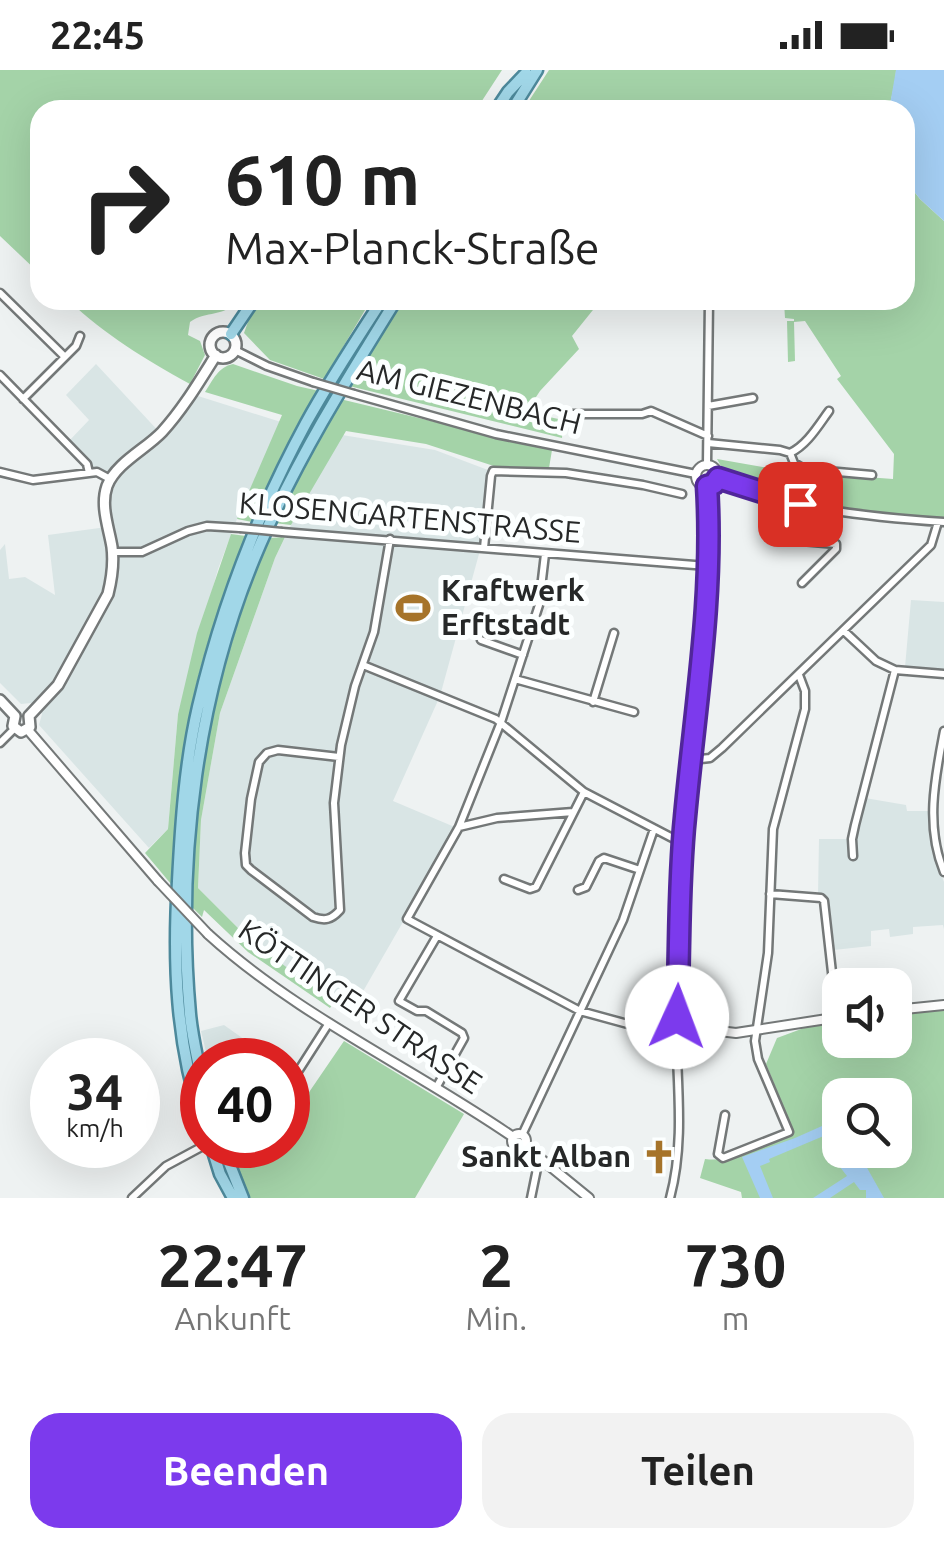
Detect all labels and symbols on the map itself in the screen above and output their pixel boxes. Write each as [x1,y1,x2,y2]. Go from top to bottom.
street label: AM GIEZENBACH [354,352,585,440]
pin [758,462,843,547]
street label: KLOSENGARTENSTRASSE [238,485,582,549]
place label: Kraftwerk Erftstadt [441,573,585,641]
sports icon: Kraftwerk Erftstadt [394,589,432,627]
street label: KÖTTINGER STRASSE [233,912,489,1100]
position arrow [625,965,729,1069]
speed limit sign: 40 [180,1038,310,1168]
church icon: Sankt Alban [640,1138,678,1176]
place label: Sankt Alban [461,1139,631,1173]

